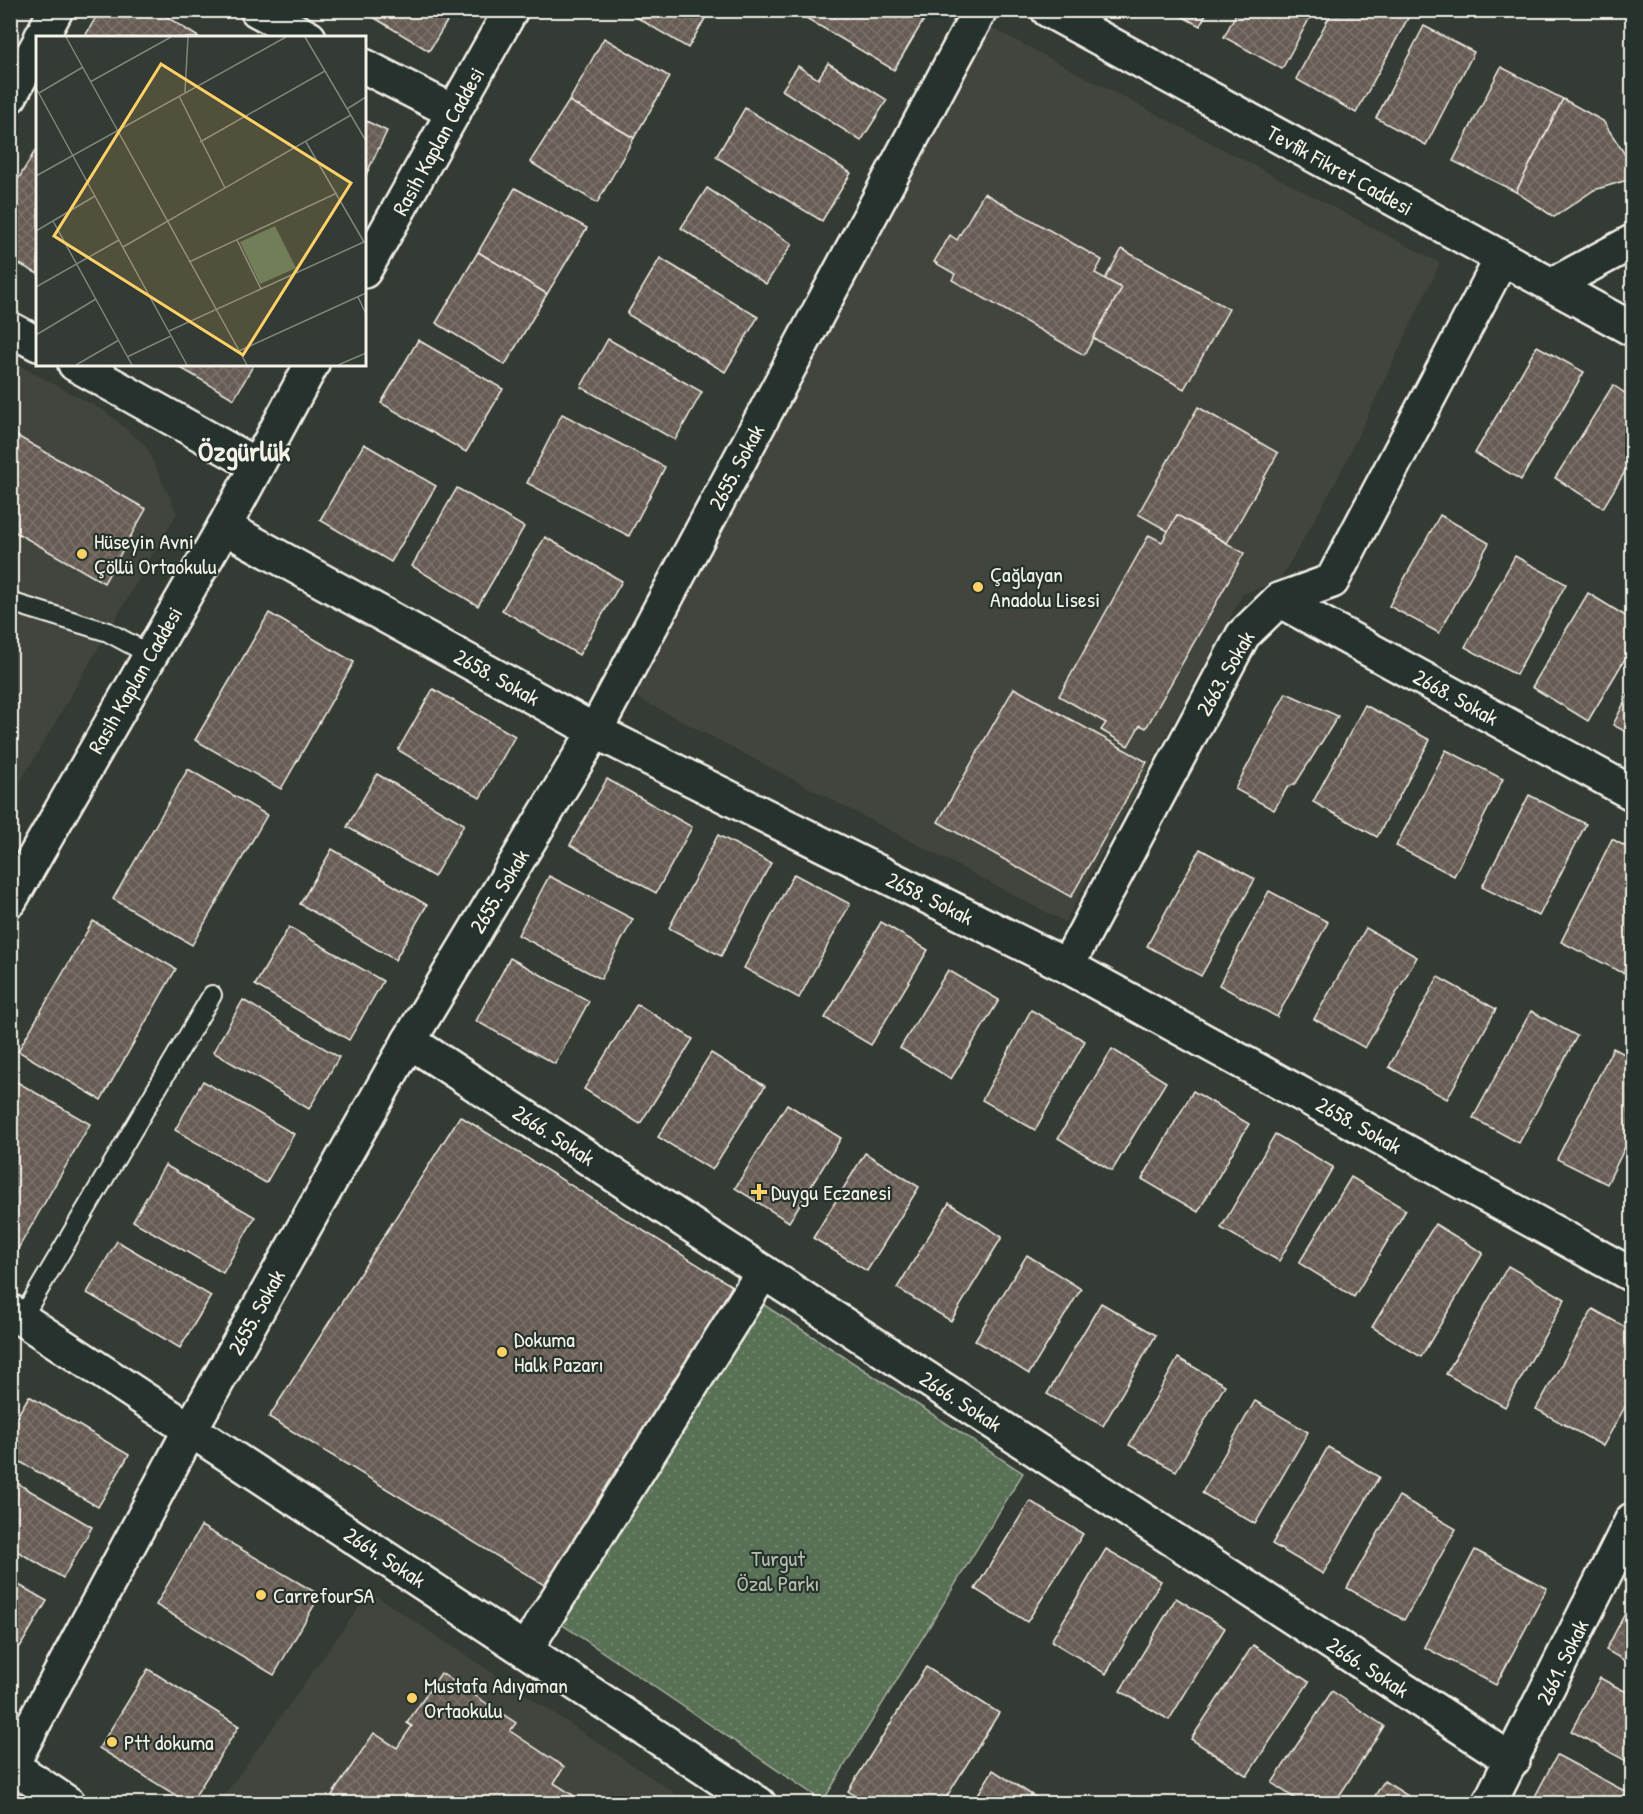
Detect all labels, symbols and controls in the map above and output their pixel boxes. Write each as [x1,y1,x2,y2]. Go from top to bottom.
inset map [36,36,366,366]
street label: Rasih Kaplan Caddesi [385,61,491,221]
street label: Tevfik Fikret Caddesi [1261,117,1419,223]
street label: 2655. Sokak [701,419,771,515]
district label: Özgürlük [198,432,291,471]
place label: Hüseyin Avni Çöllü Ortaokulu [94,526,217,581]
marker: Hüseyin Avni Çöllü Ortaokulu [75,547,89,561]
place label: Çağlayan Anadolu Lisesi [990,559,1100,614]
marker: Çağlayan Anadolu Lisesi [971,580,985,594]
street label: Rasih Kaplan Caddesi [81,601,189,759]
street label: 2663. Sokak [1189,625,1261,721]
street label: 2658. Sokak [449,641,545,713]
street label: 2668. Sokak [1408,661,1504,733]
street label: 2655. Sokak [462,843,536,939]
street label: 2658. Sokak [881,864,979,932]
street label: 2658. Sokak [1311,1089,1407,1161]
street label: 2666. Sokak [507,1097,601,1173]
place label: Duygu Eczanesi [771,1177,892,1207]
marker: Duygu Eczanesi [752,1185,766,1199]
street label: 2655. Sokak [220,1264,292,1360]
place label: Dokuma Halk Pazarı [514,1324,604,1379]
marker: Dokuma Halk Pazarı [495,1345,509,1359]
street label: 2666. Sokak [914,1363,1008,1439]
street label: 2664. Sokak [338,1519,432,1595]
park label: Turgut Özal Parkı [737,1543,819,1598]
place label: CarrefourSA [273,1580,375,1610]
marker: CarrefourSA [254,1588,268,1602]
street label: 2661. Sokak [1528,1614,1596,1710]
street label: 2666. Sokak [1321,1629,1415,1705]
place label: Mustafa Adıyaman Ortaokulu [424,1670,568,1725]
marker: Mustafa Adıyaman Ortaokulu [405,1691,419,1705]
place label: Ptt dokuma [124,1727,214,1757]
marker: Ptt dokuma [105,1735,119,1749]

